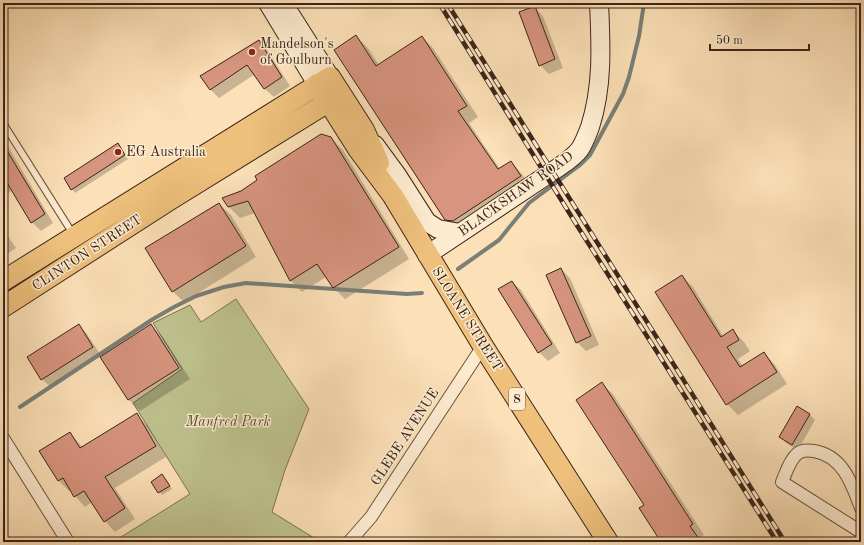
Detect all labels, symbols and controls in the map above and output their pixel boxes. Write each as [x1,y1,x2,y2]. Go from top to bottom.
scale bar [710,26,809,52]
text: 50 m [716,34,743,47]
place label: Mandelson's of Goulburn [260,37,334,67]
marker: Mandelson's of Goulburn [247,47,257,57]
place label: EG Australia [126,145,206,159]
marker: EG Australia [113,147,123,157]
street label: BLACKSHAW ROAD [456,149,576,239]
street label: CLINTON STREET [30,212,144,294]
street label: SLOANE STREET [429,264,505,374]
street label: GLEBE AVENUE [368,386,442,488]
road number: 8 [509,388,525,410]
park label: Manfred Park [185,415,270,430]

